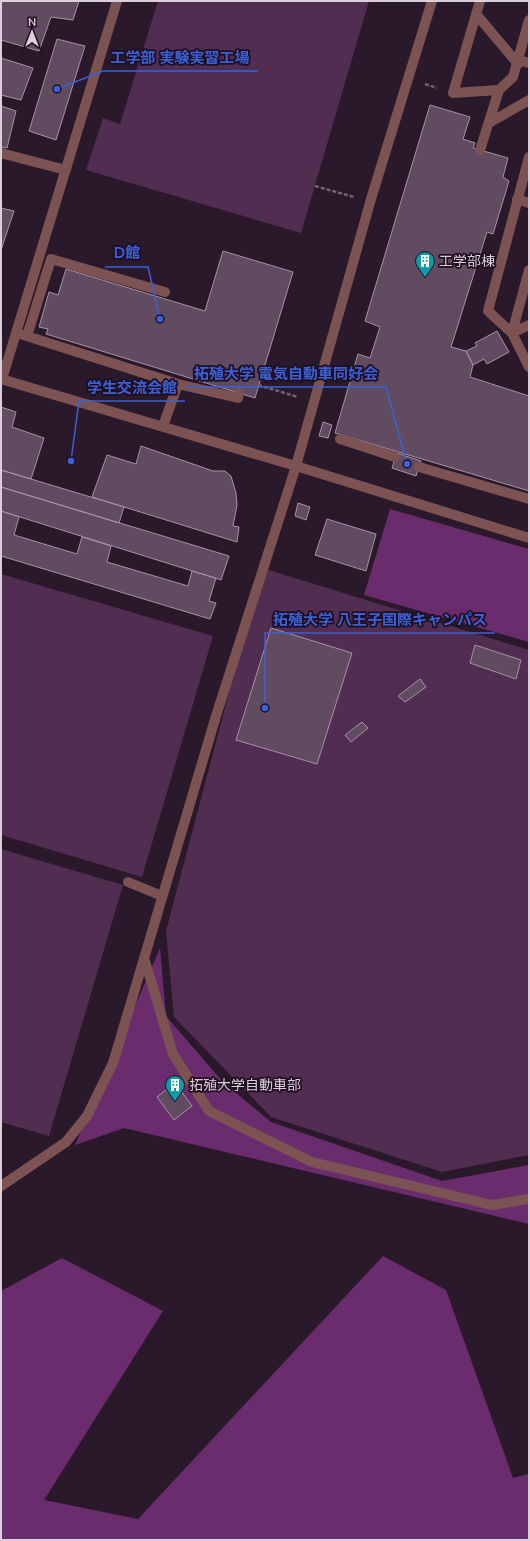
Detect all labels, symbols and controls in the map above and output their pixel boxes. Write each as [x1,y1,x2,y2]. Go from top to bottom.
north arrow [12,12,52,52]
text: N [28,15,36,30]
callout: 工学部 実験実習工場 [103,44,258,71]
text: 工学部 実験実習工場 [110,48,250,68]
callout: D館 [105,240,148,267]
text: D館 [114,243,140,263]
building icon: 工学部棟 [414,250,436,278]
place label: 工学部棟 [439,252,495,271]
callout: 拓殖大学 電気自動車同好会 [186,360,386,387]
text: 拓殖大学 電気自動車同好会 [194,364,378,384]
callout: 学生交流会館 [79,374,185,401]
text: 学生交流会館 [87,378,177,398]
callout: 拓殖大学 八王子国際キャンパス [265,606,495,633]
text: 拓殖大学 八王子国際キャンパス [273,610,487,630]
building icon: 拓殖大学自動車部 [164,1074,186,1102]
place label: 拓殖大学自動車部 [189,1076,301,1095]

